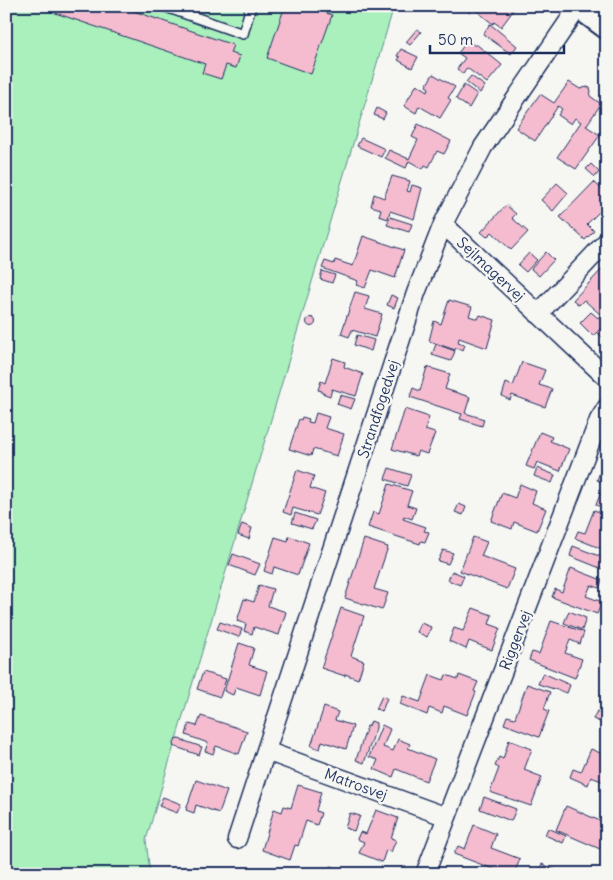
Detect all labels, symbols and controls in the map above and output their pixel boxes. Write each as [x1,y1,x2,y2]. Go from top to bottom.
scale bar [430,22,564,54]
text: 50 m [438,30,473,49]
street label: Sejlmagervej [453,233,529,305]
street label: Strandfogedvej [353,357,403,461]
street label: Riggervej [495,607,535,673]
street label: Matrosvej [322,764,390,804]

